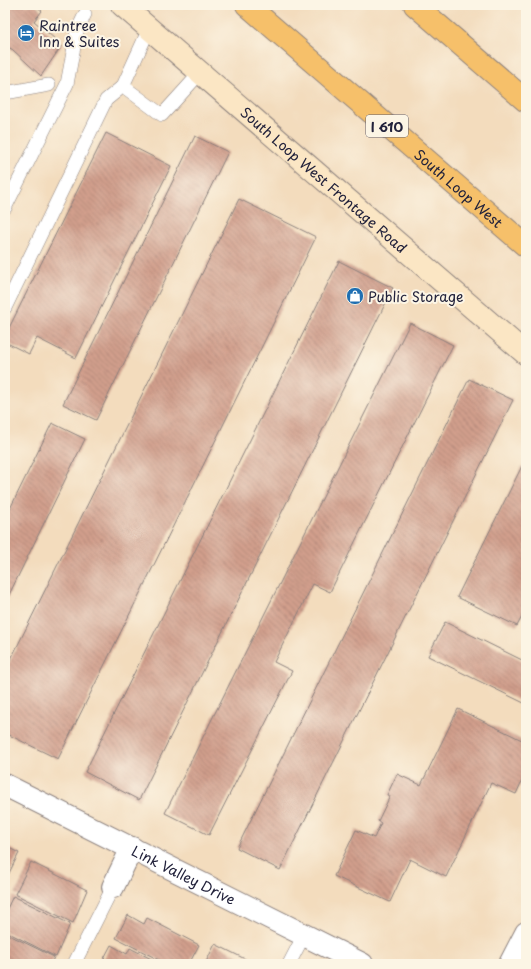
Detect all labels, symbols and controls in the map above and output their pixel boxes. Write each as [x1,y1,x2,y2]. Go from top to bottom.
place label: Raintree Inn & Suites [39,15,119,52]
hotel icon: Raintree Inn & Suites [16,23,36,43]
street label: South Loop West Frontage Road [236,102,412,257]
road number: I 610 [366,115,408,137]
street label: South Loop West [410,144,508,233]
shop icon: Public Storage [345,286,365,306]
place label: Public Storage [368,286,463,307]
street label: Link Valley Drive [128,840,239,909]

